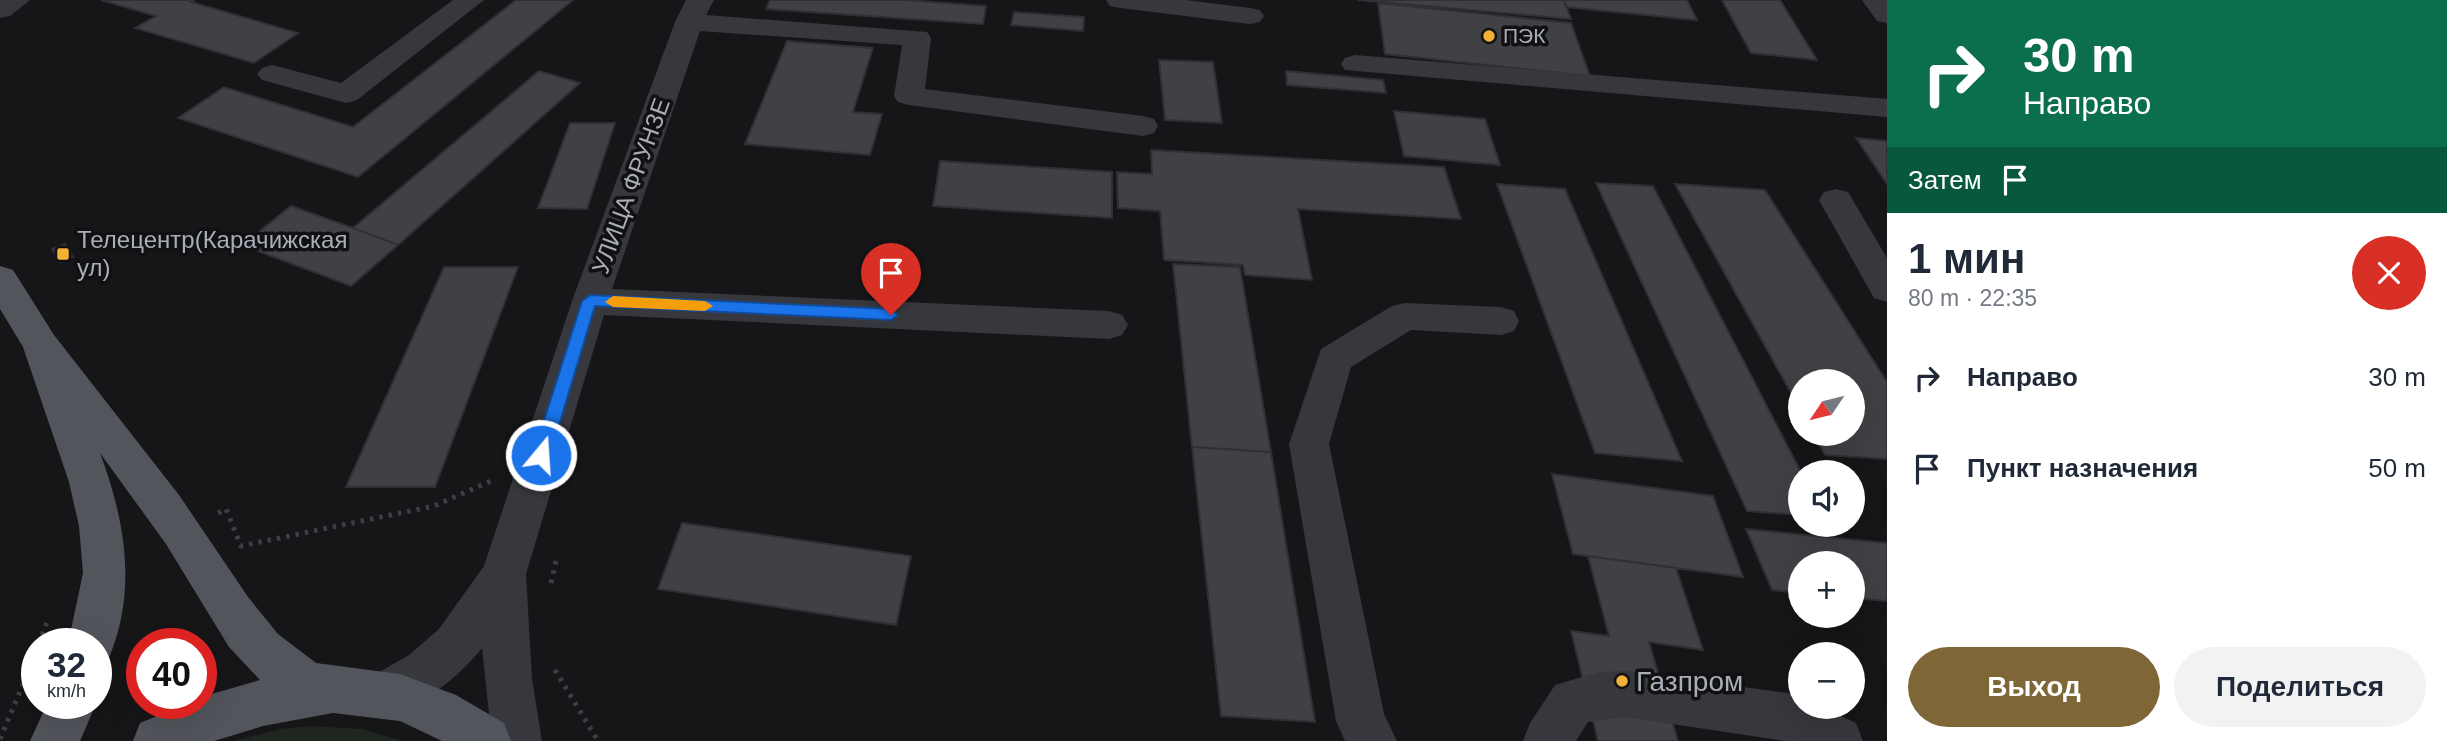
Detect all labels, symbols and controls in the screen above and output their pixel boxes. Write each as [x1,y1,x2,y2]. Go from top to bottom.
place label: ПЭК [1503,24,1546,47]
marker: ПЭК [1481,28,1497,44]
icon: right [1908,28,1999,119]
text: 30 m [2023,28,2135,82]
text: Направо [2023,85,2151,121]
street label: УЛИЦА ФРУНЗЕ [586,94,675,277]
icon: arrive [1996,161,2034,199]
text: Затем [1908,165,1982,195]
place label: Телецентр(Карачижская ул) [77,226,347,281]
text: 1 мин [1908,235,2025,282]
button: close [2352,236,2426,310]
pin [861,243,921,315]
marker: Телецентр(Карачижская ул) [55,246,71,262]
icon: arrive [872,254,910,292]
text: 80 m · 22:35 [1908,285,2037,311]
icon: right [1908,359,1946,397]
text: Направо [1967,362,2078,392]
text: 30 m [2368,362,2426,392]
north arrow [1788,369,1866,446]
map controls [1788,369,1865,719]
position arrow [504,418,578,492]
icon: arrive [1908,450,1946,488]
text: Пункт назначения [1967,453,2198,483]
text: 50 m [2368,453,2426,483]
button: sound [1788,460,1865,537]
button: + [1788,551,1865,628]
speed limit sign: 40 [126,628,217,719]
button: − [1788,642,1865,719]
text: 32 [47,645,86,684]
button: Выход [1908,647,2160,727]
button: Поделиться [2174,647,2426,727]
place label: Газпром [1636,666,1743,697]
marker: Газпром [1614,673,1630,689]
text: km/h [47,681,86,701]

